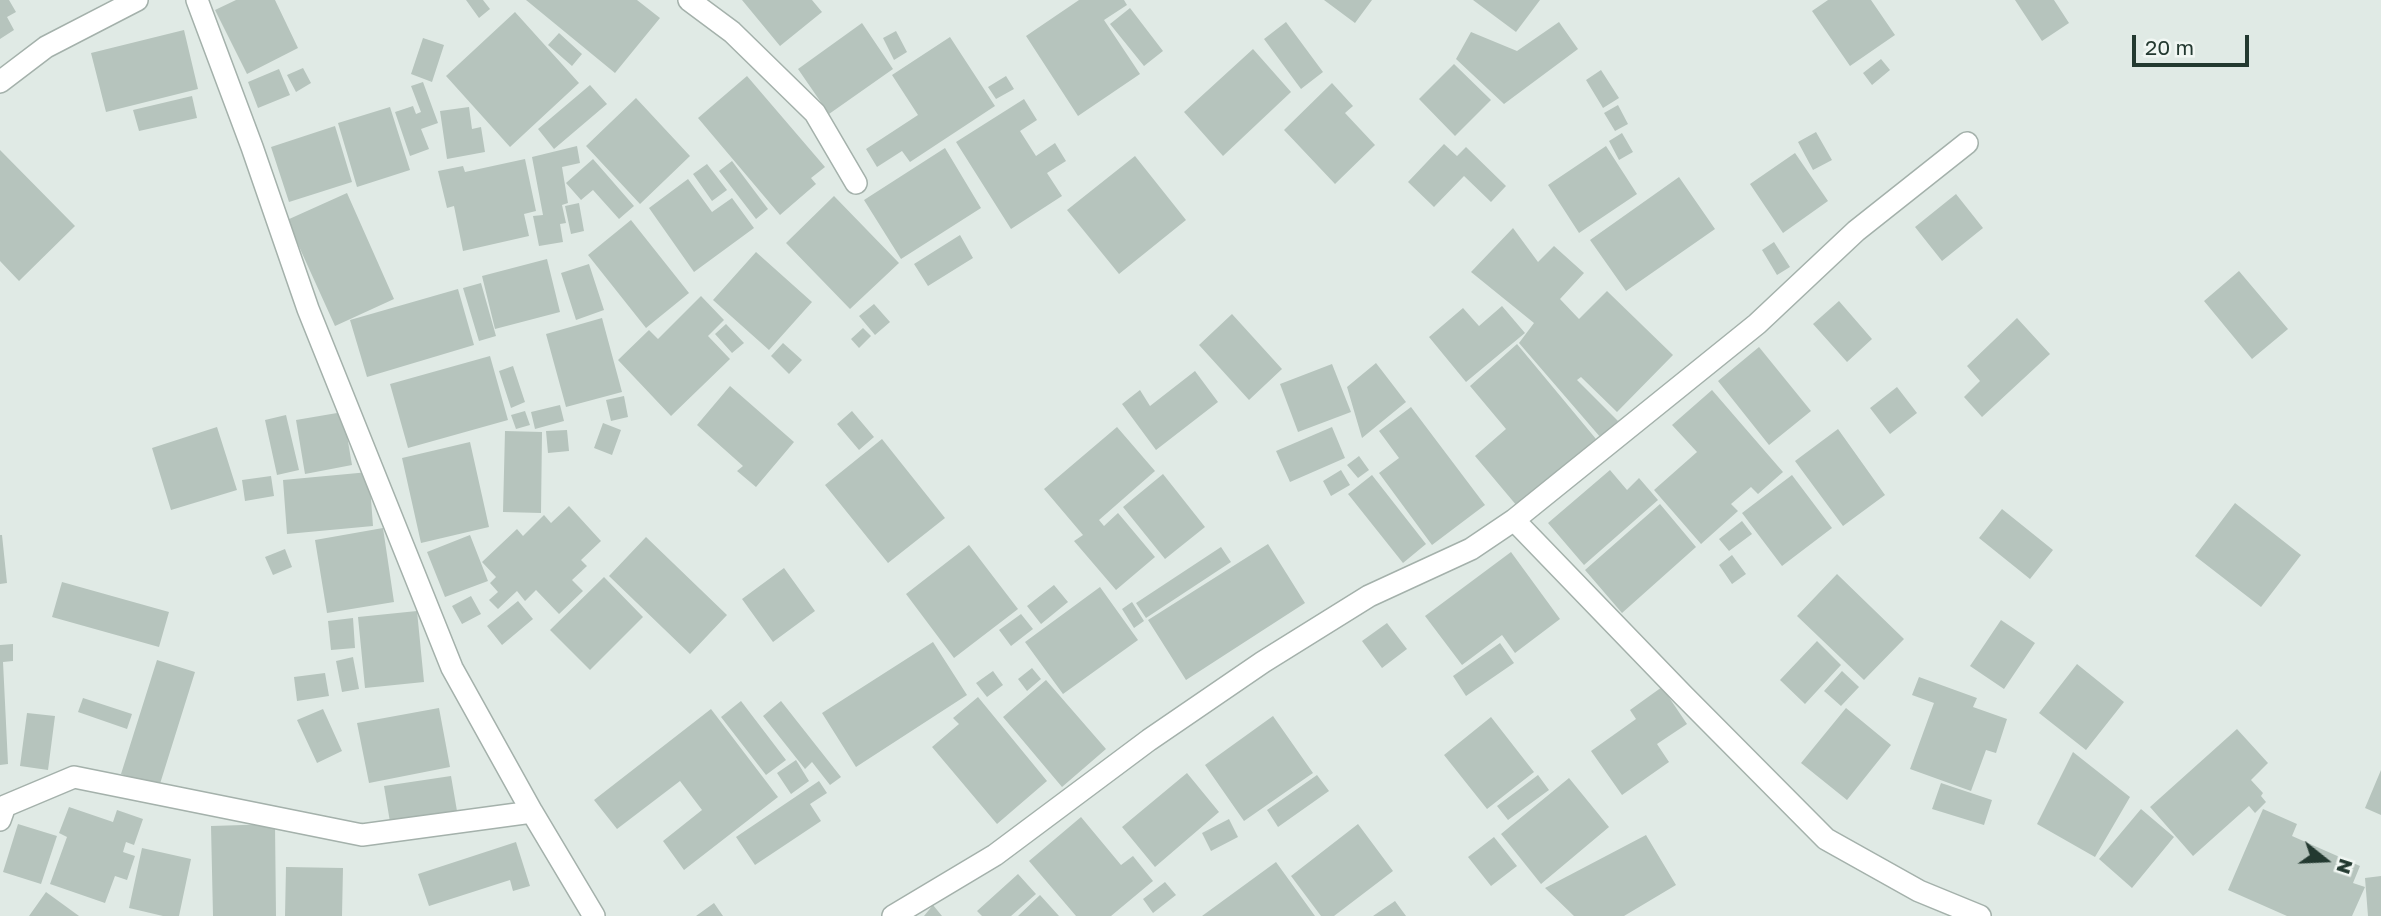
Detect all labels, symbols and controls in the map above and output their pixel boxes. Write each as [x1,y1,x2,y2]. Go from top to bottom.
scale bar [2136,21,2253,65]
text: 20 m [2145,34,2194,60]
north arrow [2290,825,2360,895]
text: N [2332,856,2359,877]

